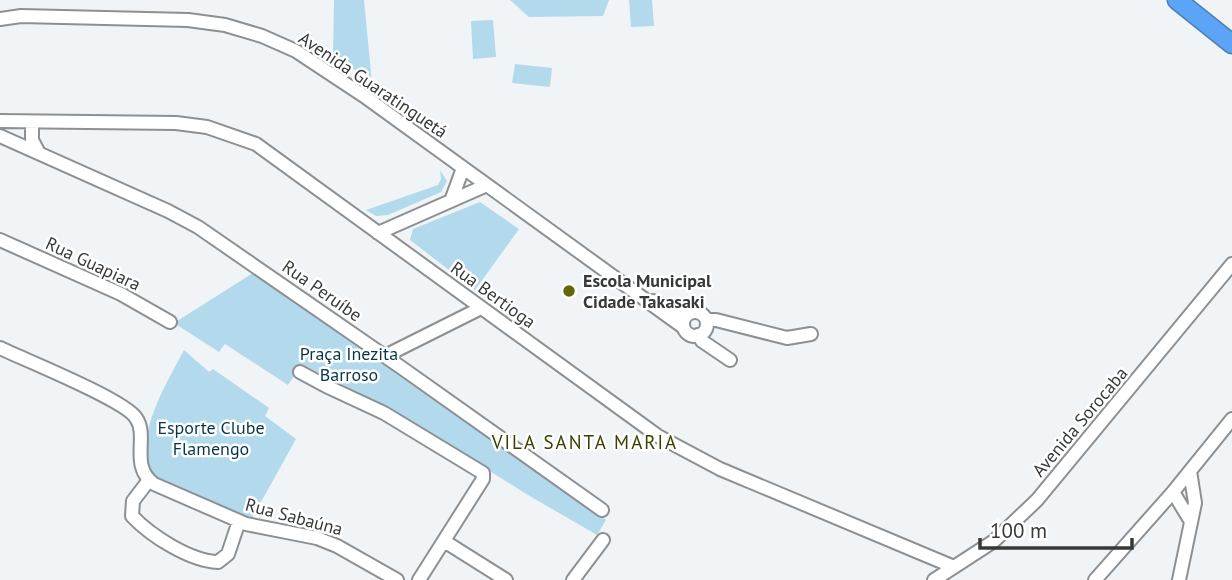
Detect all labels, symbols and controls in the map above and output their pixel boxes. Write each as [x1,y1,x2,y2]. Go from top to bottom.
street label: Avenida Guaratinguetá [294,26,452,143]
street label: Rua Guapiara [42,232,144,296]
street label: Rua Peruíbe [278,255,367,326]
street label: Rua Bertioga [446,256,540,333]
place label: Escola Municipal Cidade Takasaki [583,269,712,313]
marker: Escola Municipal Cidade Takasaki [561,283,577,299]
park label: Praça Inezita Barroso [300,342,398,386]
street label: Avenida Sorocaba [1027,362,1132,481]
park label: Esporte Clube Flamengo [157,416,265,460]
district label: VILA SANTA MARIA [491,430,678,454]
street label: Rua Sabaúna [243,493,345,541]
scale bar [980,506,1132,550]
text: 100 m [990,517,1047,544]

